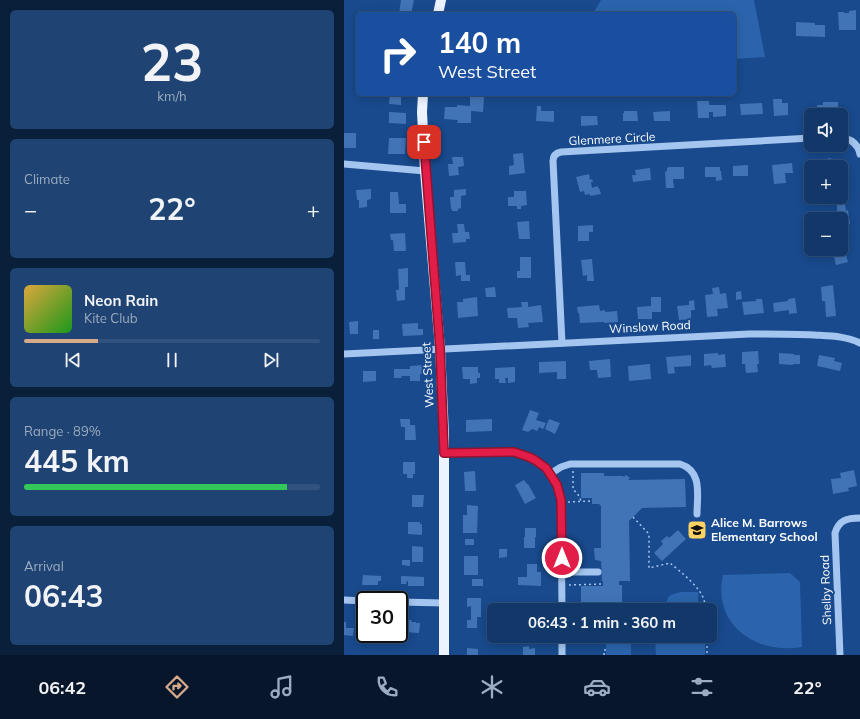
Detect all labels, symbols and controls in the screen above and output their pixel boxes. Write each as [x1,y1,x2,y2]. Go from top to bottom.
text: 140 m [438,25,521,60]
icon: right [372,28,424,80]
text: 23 [141,29,203,94]
text: West Street [438,60,536,83]
text: km/h [157,88,187,104]
map controls [804,108,848,256]
button: sound [804,108,848,152]
pin [407,125,441,159]
street label: Glenmere Circle [568,129,656,148]
icon: arrive [413,131,435,153]
button: + [804,160,848,204]
text: Climate [24,171,70,187]
text: 22° [148,190,196,228]
text: − [24,196,37,224]
text: + [307,196,320,224]
button: − [804,212,848,256]
text: Neon Rain [84,291,158,310]
text: Kite Club [84,310,138,326]
street label: Winslow Road [609,317,691,336]
street label: West Street [418,342,437,408]
icon: previous [62,349,84,371]
icon: pause [161,349,183,371]
icon: next [260,349,282,371]
text: Range · 89% [24,423,101,439]
text: 445 km [24,442,130,480]
place label: Alice M. Barrows Elementary School [711,515,818,544]
school or university icon: Alice M. Barrows Elementary School [686,519,708,541]
position arrow [541,537,583,579]
street label: Shelby Road [817,555,834,625]
text: Arrival [24,558,64,574]
text: 06:43 [24,577,103,615]
speed limit sign: 30 [356,591,408,643]
text: 06:43 · 1 min · 360 m [528,613,676,632]
icon: directions [163,673,191,701]
icon: music [268,673,296,701]
icon: phone [373,673,401,701]
icon: climate [478,673,506,701]
icon: car [583,673,611,701]
icon: filters [688,673,716,701]
text: 06:42 [38,676,86,699]
text: 22° [793,676,821,699]

